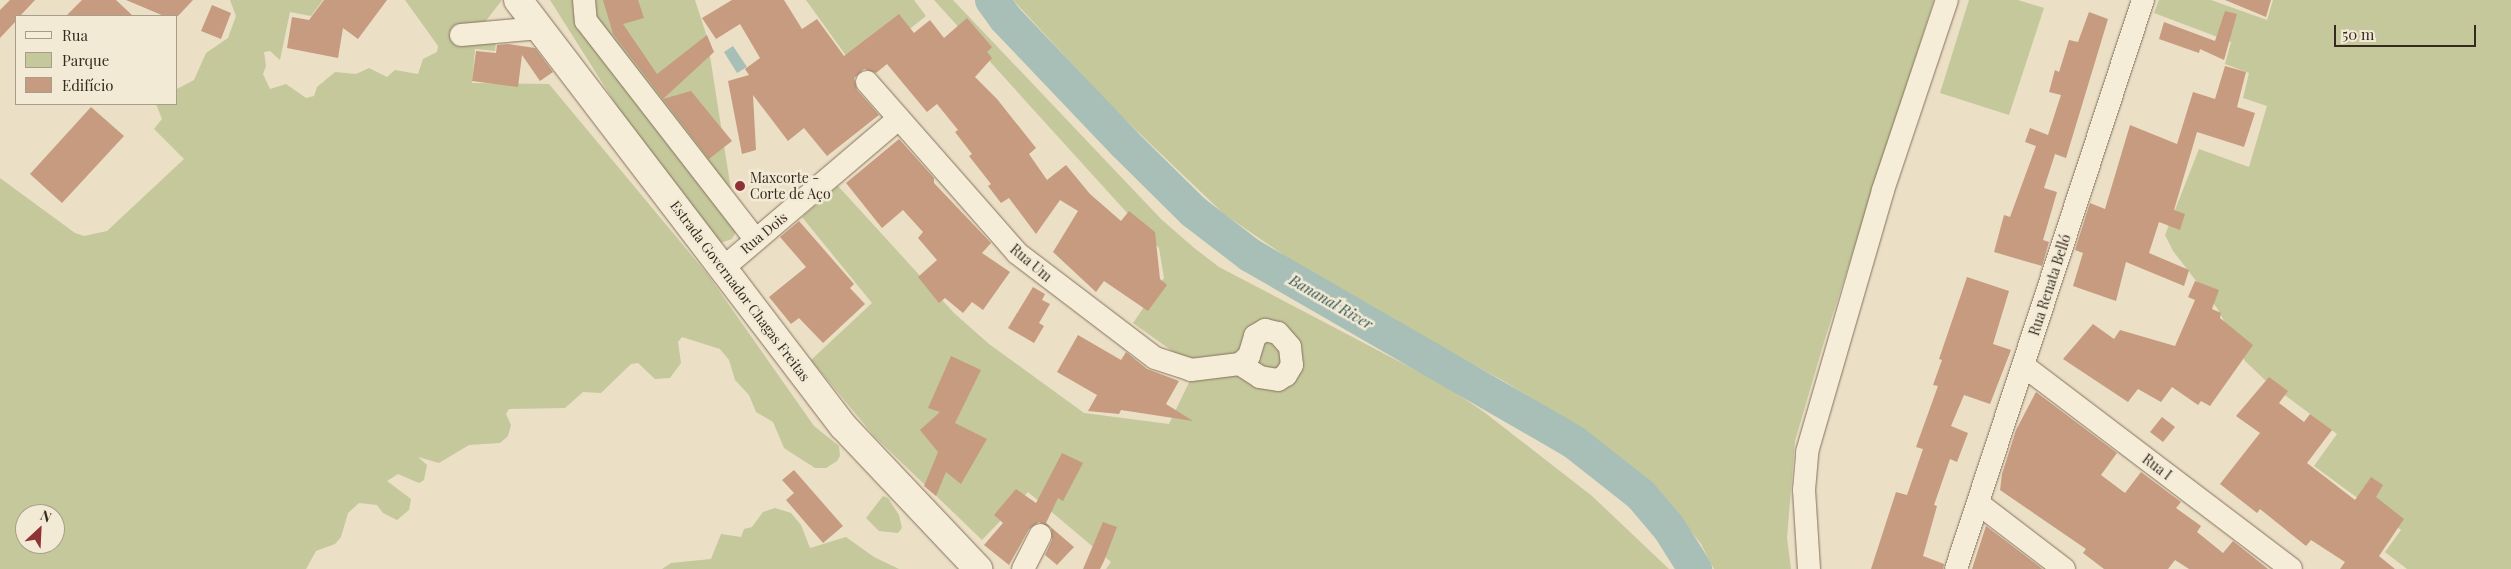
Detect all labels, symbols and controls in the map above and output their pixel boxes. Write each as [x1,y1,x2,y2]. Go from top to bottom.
legend [15,15,178,105]
scale bar [2336,15,2478,47]
text: 50 m [2342,24,2374,44]
text: Rua [62,25,88,45]
text: Parque [62,50,109,70]
text: Edifício [62,75,114,95]
place label: Maxcorte - Corte de Aço [750,170,831,202]
marker: Maxcorte - Corte de Aço [734,180,746,192]
street label: Estrada Governador Chagas Freitas [667,197,813,385]
street label: Rua Dois [737,209,791,257]
street label: Rua Renata Belló [2026,232,2074,338]
street label: Rua Um [1007,241,1055,285]
water label: Bananal River [1286,271,1376,333]
street label: Rua I [2139,451,2175,483]
north arrow [15,504,65,554]
text: N [38,505,55,527]

